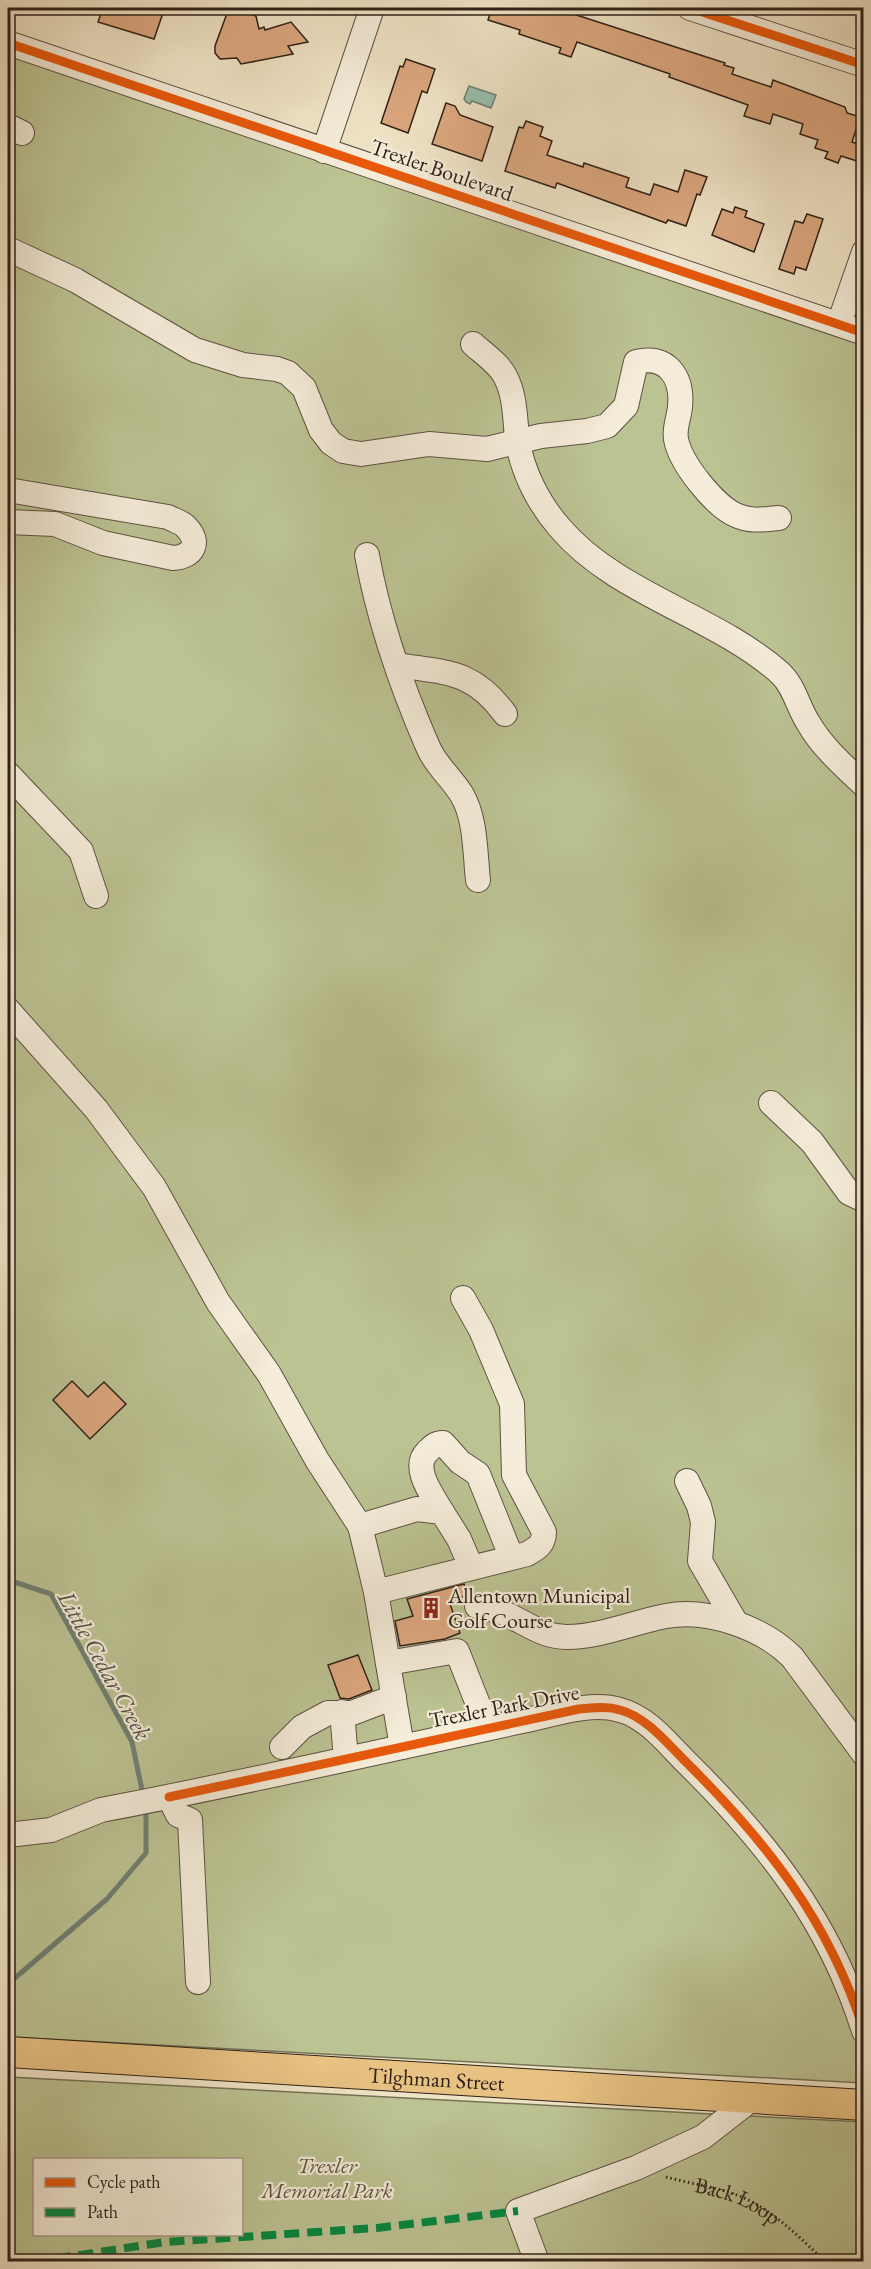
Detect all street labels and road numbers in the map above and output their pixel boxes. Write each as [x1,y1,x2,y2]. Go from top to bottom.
street label: Trexler Boulevard [367,132,518,208]
street label: Trexler Park Drive [427,1677,582,1735]
street label: Tilghman Street [367,2060,505,2097]
street label: Back Loop [692,2170,787,2231]

